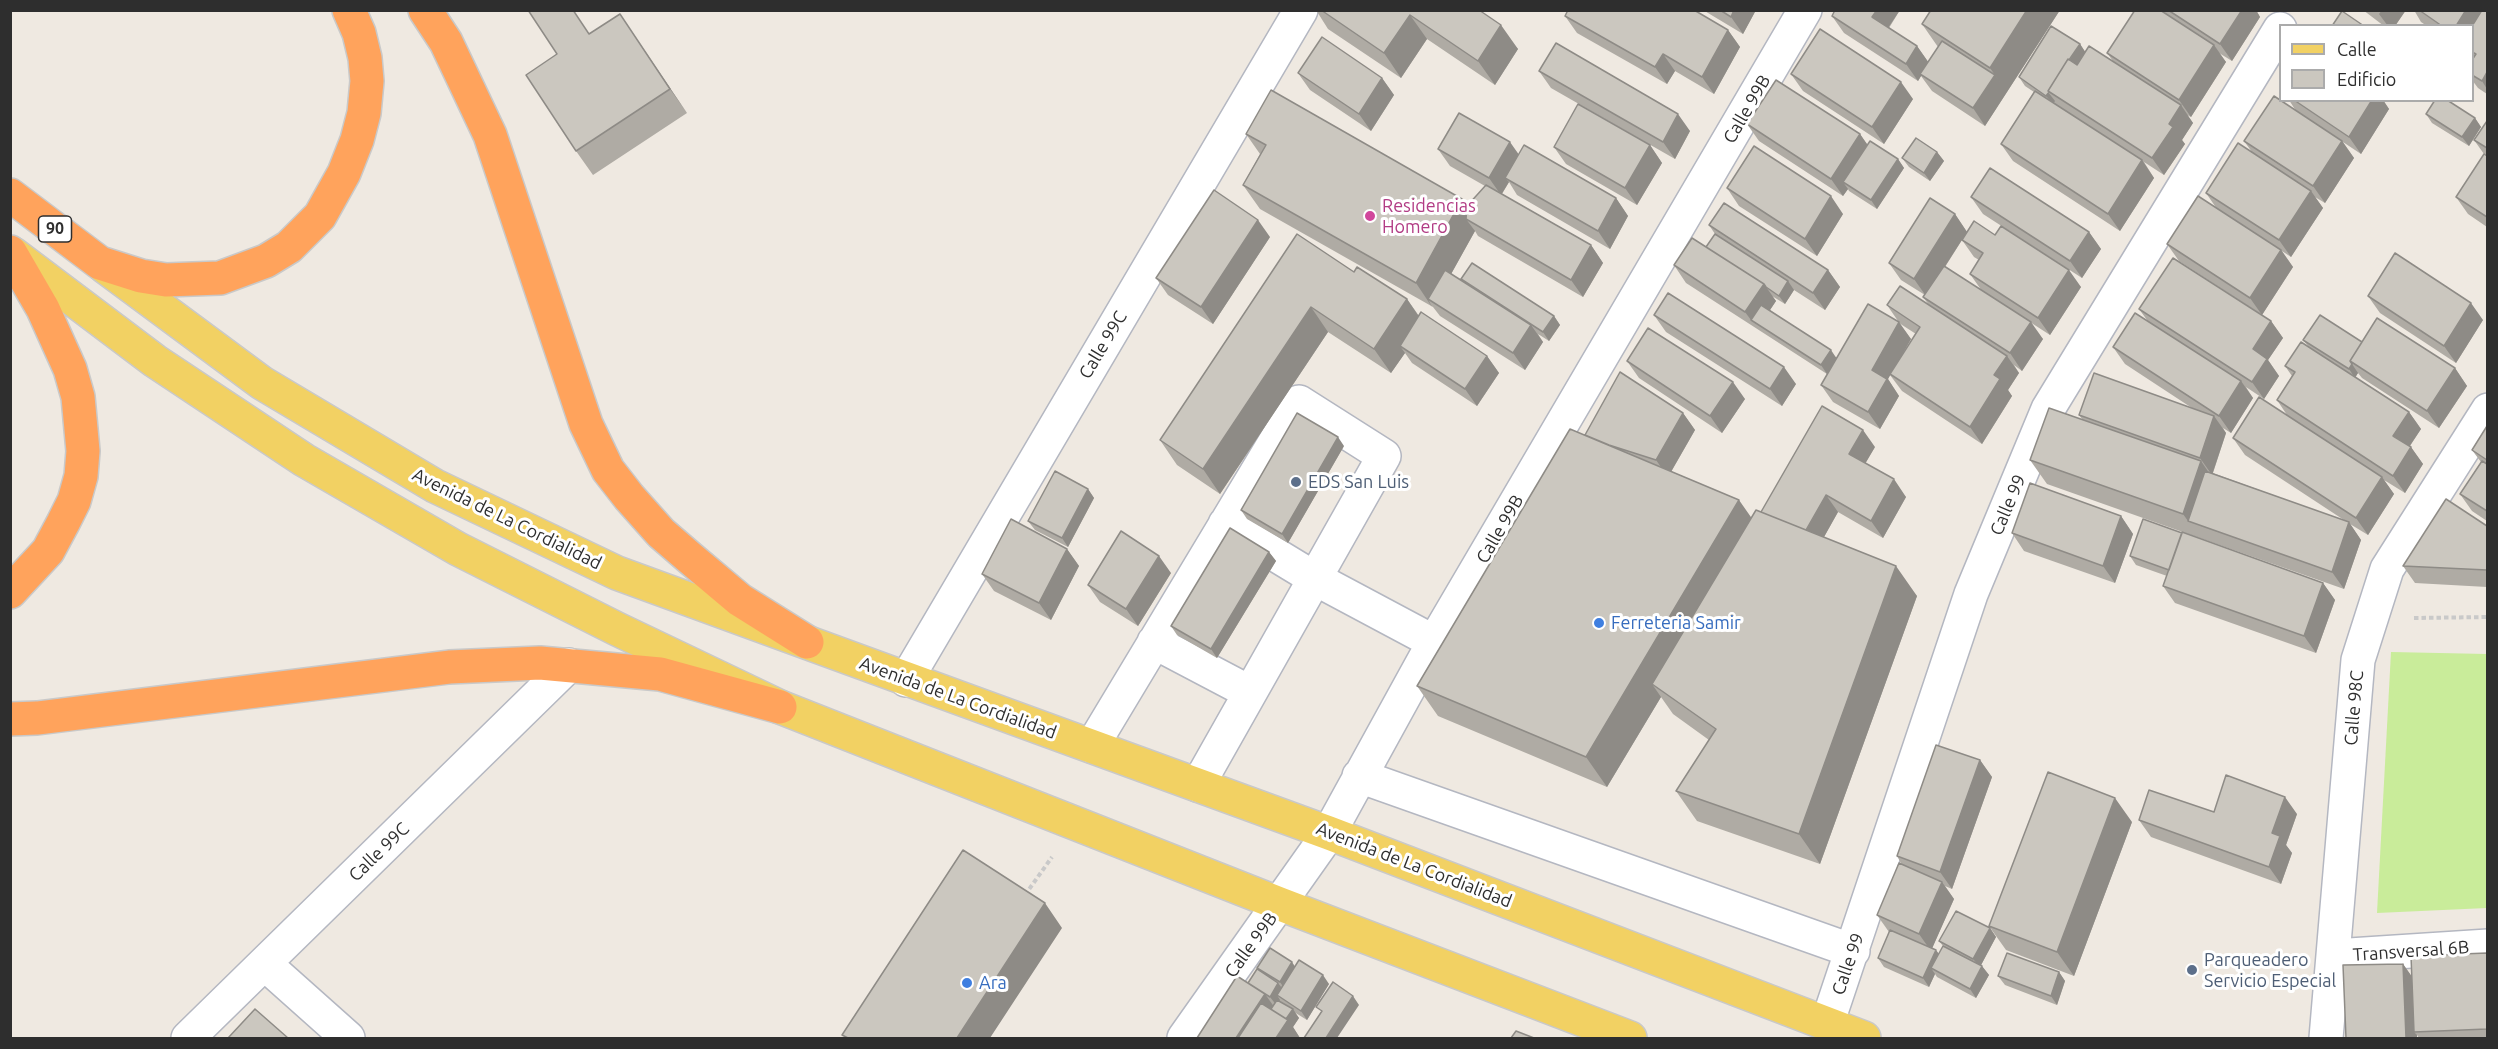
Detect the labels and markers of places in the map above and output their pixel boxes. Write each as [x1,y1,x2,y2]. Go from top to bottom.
place label: Residencias Homero [1382,195,1476,238]
marker: Residencias Homero [1363,209,1377,223]
place label: EDS San Luis [1308,471,1409,493]
marker: EDS San Luis [1289,475,1303,489]
place label: Ferreteria Samir [1611,612,1741,634]
marker: Ferreteria Samir [1592,616,1606,630]
place label: Parqueadero Servicio Especial [2204,949,2336,992]
marker: Parqueadero Servicio Especial [2185,963,2199,977]
place label: Ara [979,972,1007,994]
marker: Ara [960,976,974,990]

